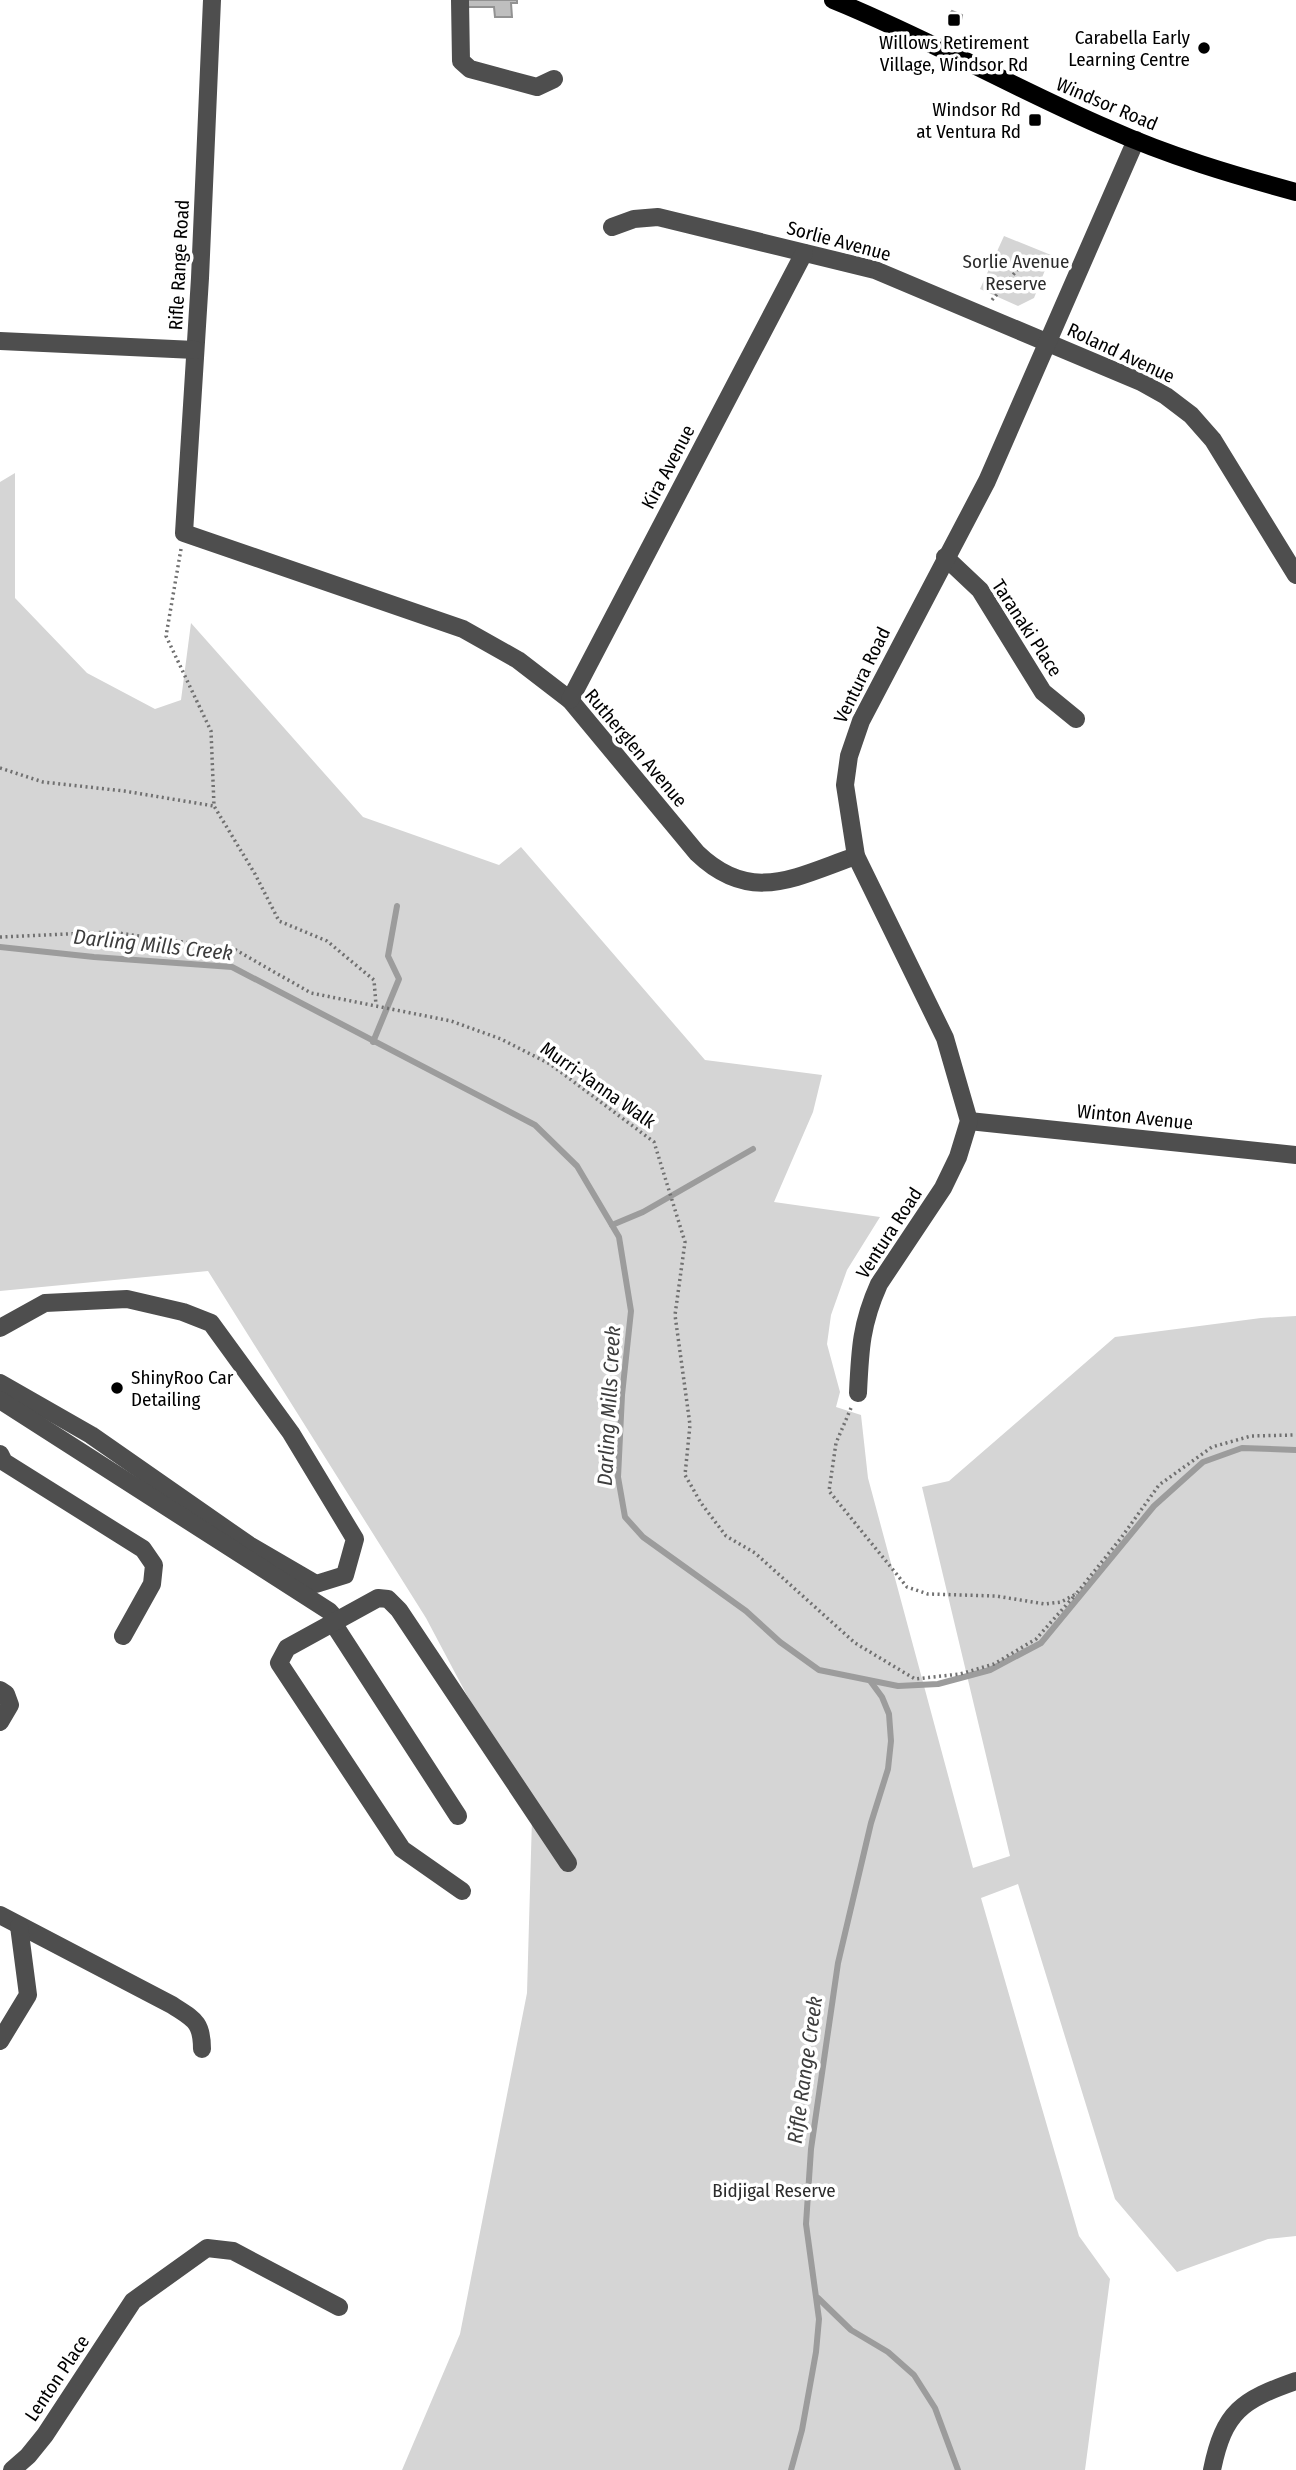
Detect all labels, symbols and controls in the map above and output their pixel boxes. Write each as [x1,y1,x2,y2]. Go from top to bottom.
marker: Willows Retirement Village, Windsor Rd [946,12,962,28]
place label: Carabella Early Learning Centre [1068,26,1191,71]
place label: Willows Retirement Village, Windsor Rd [879,31,1030,76]
marker: Carabella Early Learning Centre [1196,40,1212,56]
street label: Windsor Road [1053,72,1161,136]
place label: Windsor Rd at Ventura Rd [916,98,1021,143]
marker: Windsor Rd at Ventura Rd [1027,112,1043,128]
street label: Rifle Range Road [164,199,194,331]
street label: Sorlie Avenue [784,216,894,266]
park label: Sorlie Avenue Reserve [963,250,1069,295]
street label: Roland Avenue [1064,318,1178,388]
street label: Kira Avenue [636,421,700,513]
street label: Taranaki Place [987,575,1067,681]
street label: Ventura Road [829,623,895,727]
street label: Rutherglen Avenue [580,684,692,812]
water label: Darling Mills Creek [72,924,234,966]
street label: Murri-Yanna Walk [536,1037,660,1133]
street label: Winton Avenue [1076,1099,1194,1135]
street label: Ventura Road [851,1183,927,1283]
water label: Darling Mills Creek [592,1325,626,1487]
place label: ShinyRoo Car Detailing [131,1366,234,1411]
marker: ShinyRoo Car Detailing [109,1380,125,1396]
water label: Rifle Range Creek [782,1995,828,2145]
park label: Bidjigal Reserve [712,2179,836,2202]
street label: Lenton Place [20,2331,94,2425]

